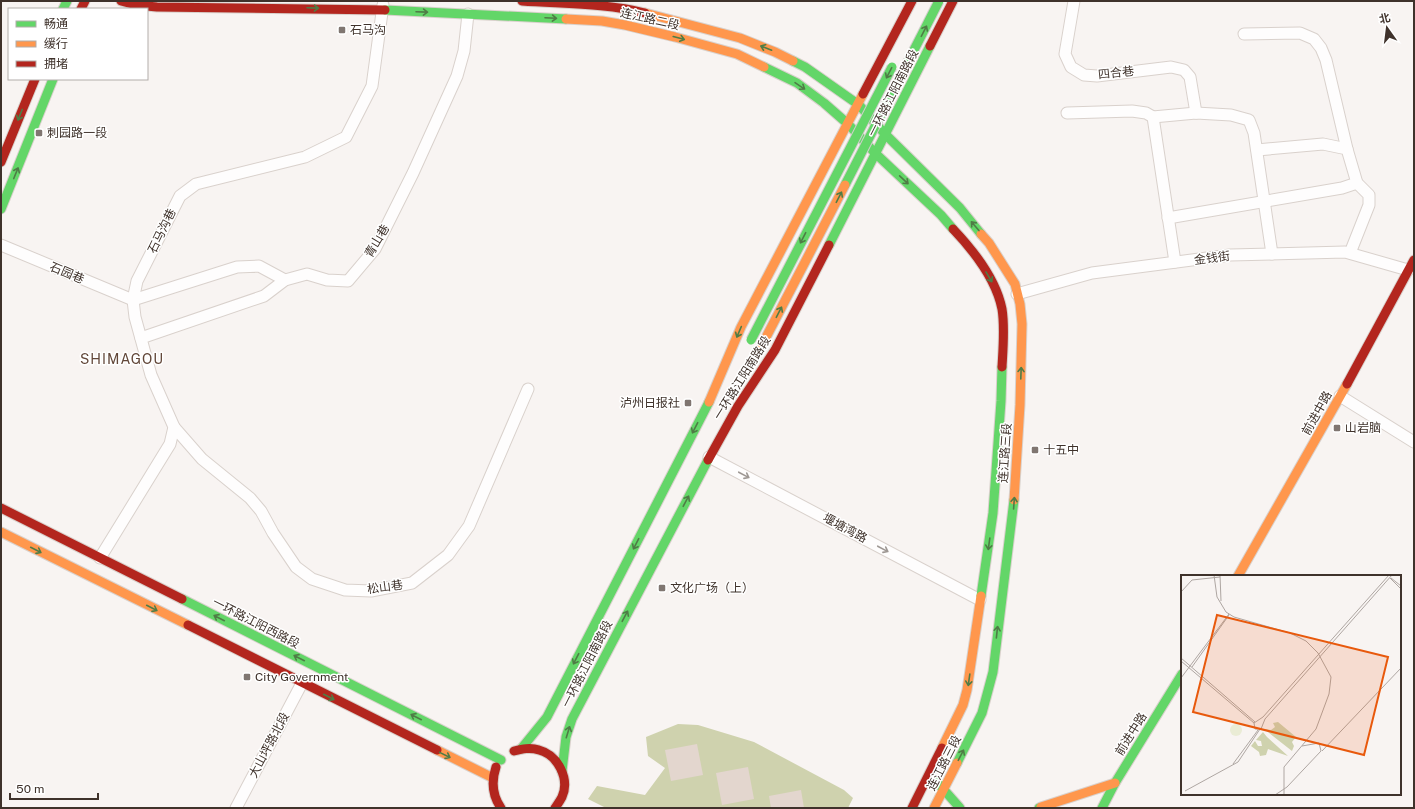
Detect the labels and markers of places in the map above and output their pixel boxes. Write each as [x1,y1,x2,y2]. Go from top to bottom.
place label: 石马沟 [350,23,386,37]
marker: 石马沟 [337,25,347,35]
place label: 刺园路一段 [47,126,107,140]
marker: 刺园路一段 [34,128,44,138]
place label: 泸州日报社 [620,396,680,410]
marker: 泸州日报社 [683,398,693,408]
place label: 山岩脑 [1345,421,1381,435]
marker: 山岩脑 [1332,423,1342,433]
place label: 十五中 [1043,443,1079,457]
marker: 十五中 [1030,445,1040,455]
place label: 文化广场（上） [670,581,754,595]
marker: 文化广场（上） [657,583,667,593]
place label: City Government [255,670,349,684]
marker: City Government [242,672,252,682]

